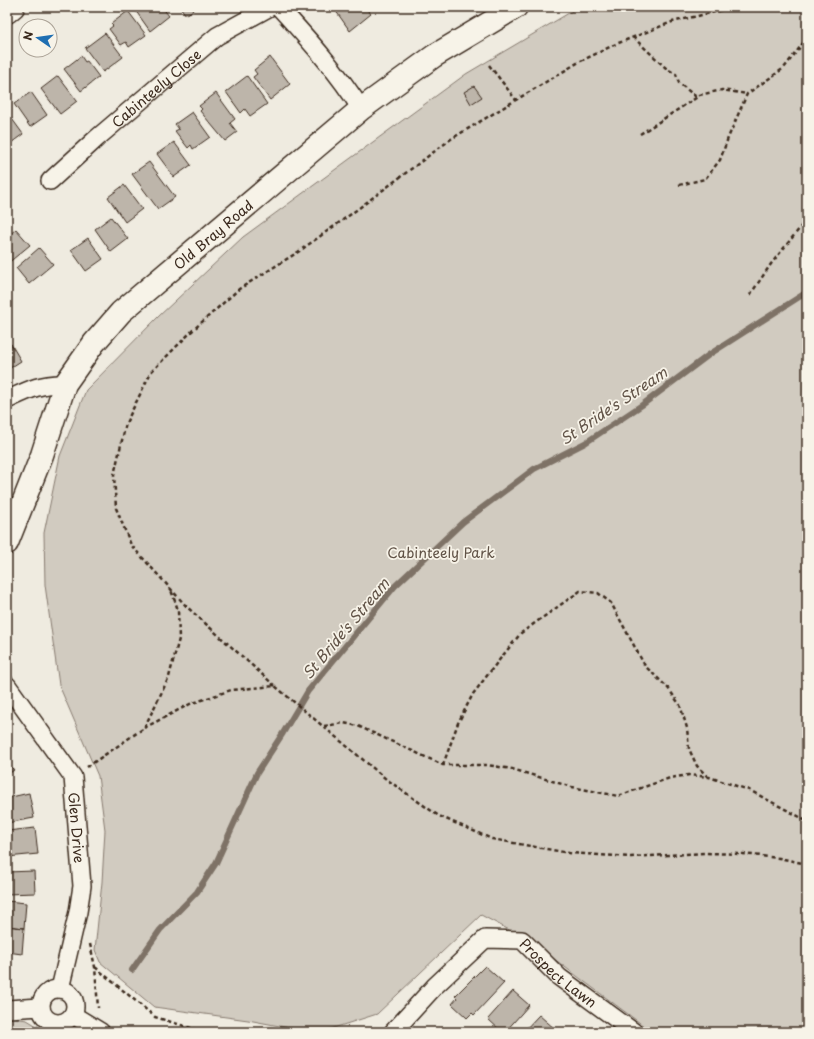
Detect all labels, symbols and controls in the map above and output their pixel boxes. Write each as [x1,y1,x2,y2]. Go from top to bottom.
north arrow [18,18,58,58]
text: N [19,29,37,42]
street label: Cabinteely Close [106,44,205,132]
street label: Old Bray Road [168,194,257,274]
water label: St Bride's Stream [555,360,672,450]
park label: Cabinteely Park [387,542,495,563]
water label: St Bride's Stream [296,572,394,683]
street label: Glen Drive [64,791,91,864]
street label: Prospect Lawn [515,933,602,1012]

